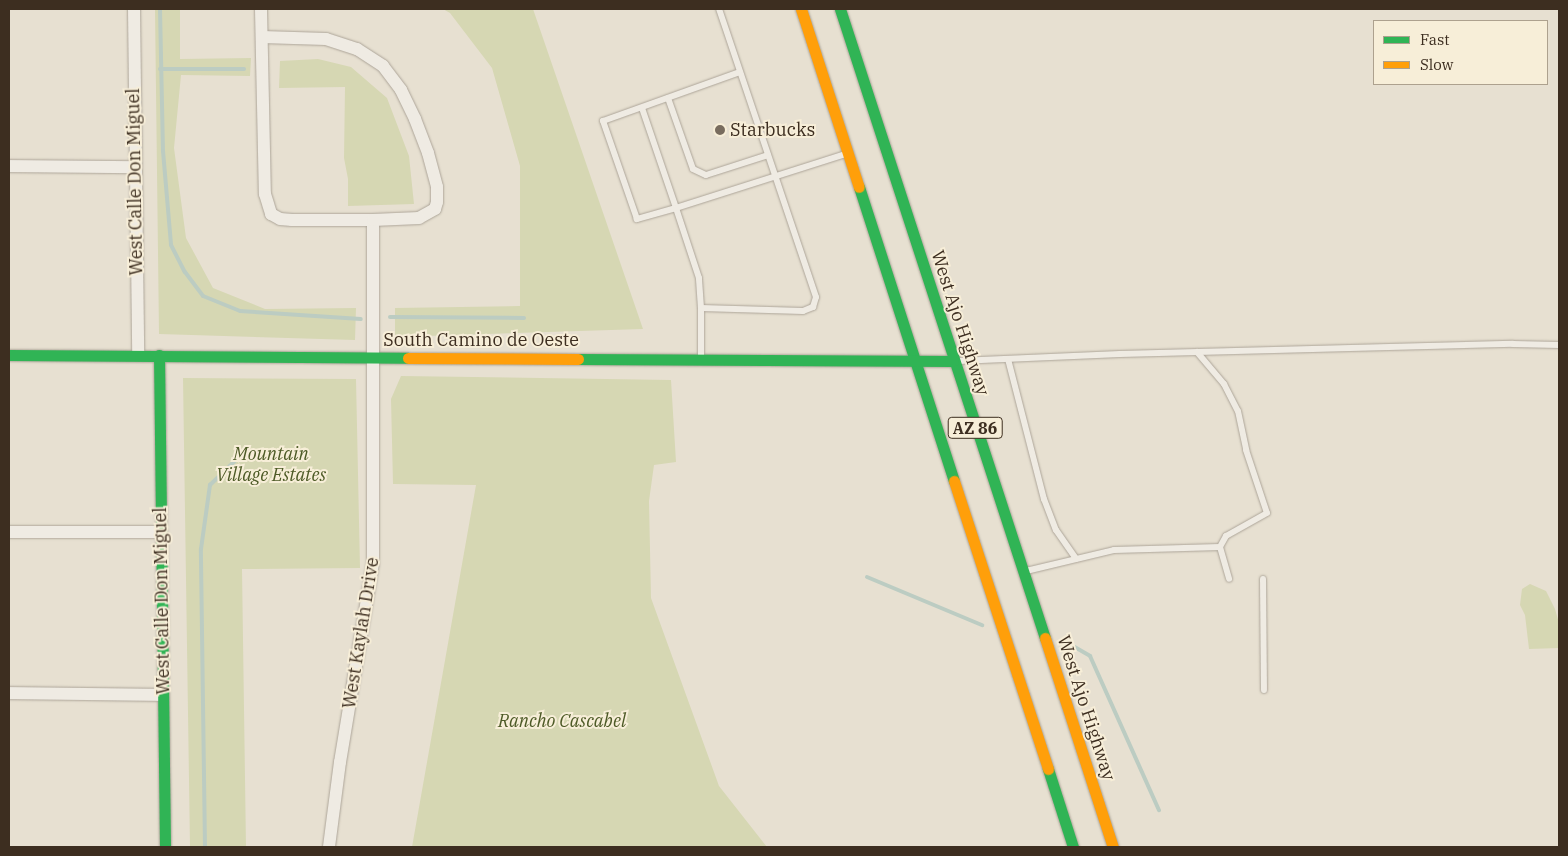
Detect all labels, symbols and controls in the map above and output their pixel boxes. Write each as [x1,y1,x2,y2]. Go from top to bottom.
legend [1373,20,1548,85]
text: Fast [1420,30,1450,49]
text: Slow [1420,55,1453,74]
street label: West Calle Don Miguel [123,88,147,276]
place label: Starbucks [730,119,815,141]
marker: Starbucks [714,124,726,136]
street label: West Ajo Highway [926,248,994,398]
street label: South Camino de Oeste [383,329,579,351]
road number: AZ 86 [948,414,1002,442]
park label: Mountain Village Estates [216,444,326,486]
street label: West Calle Don Miguel [150,507,174,695]
street label: West Kaylah Drive [338,556,384,710]
street label: West Ajo Highway [1052,633,1120,783]
park label: Rancho Cascabel [498,710,626,732]

